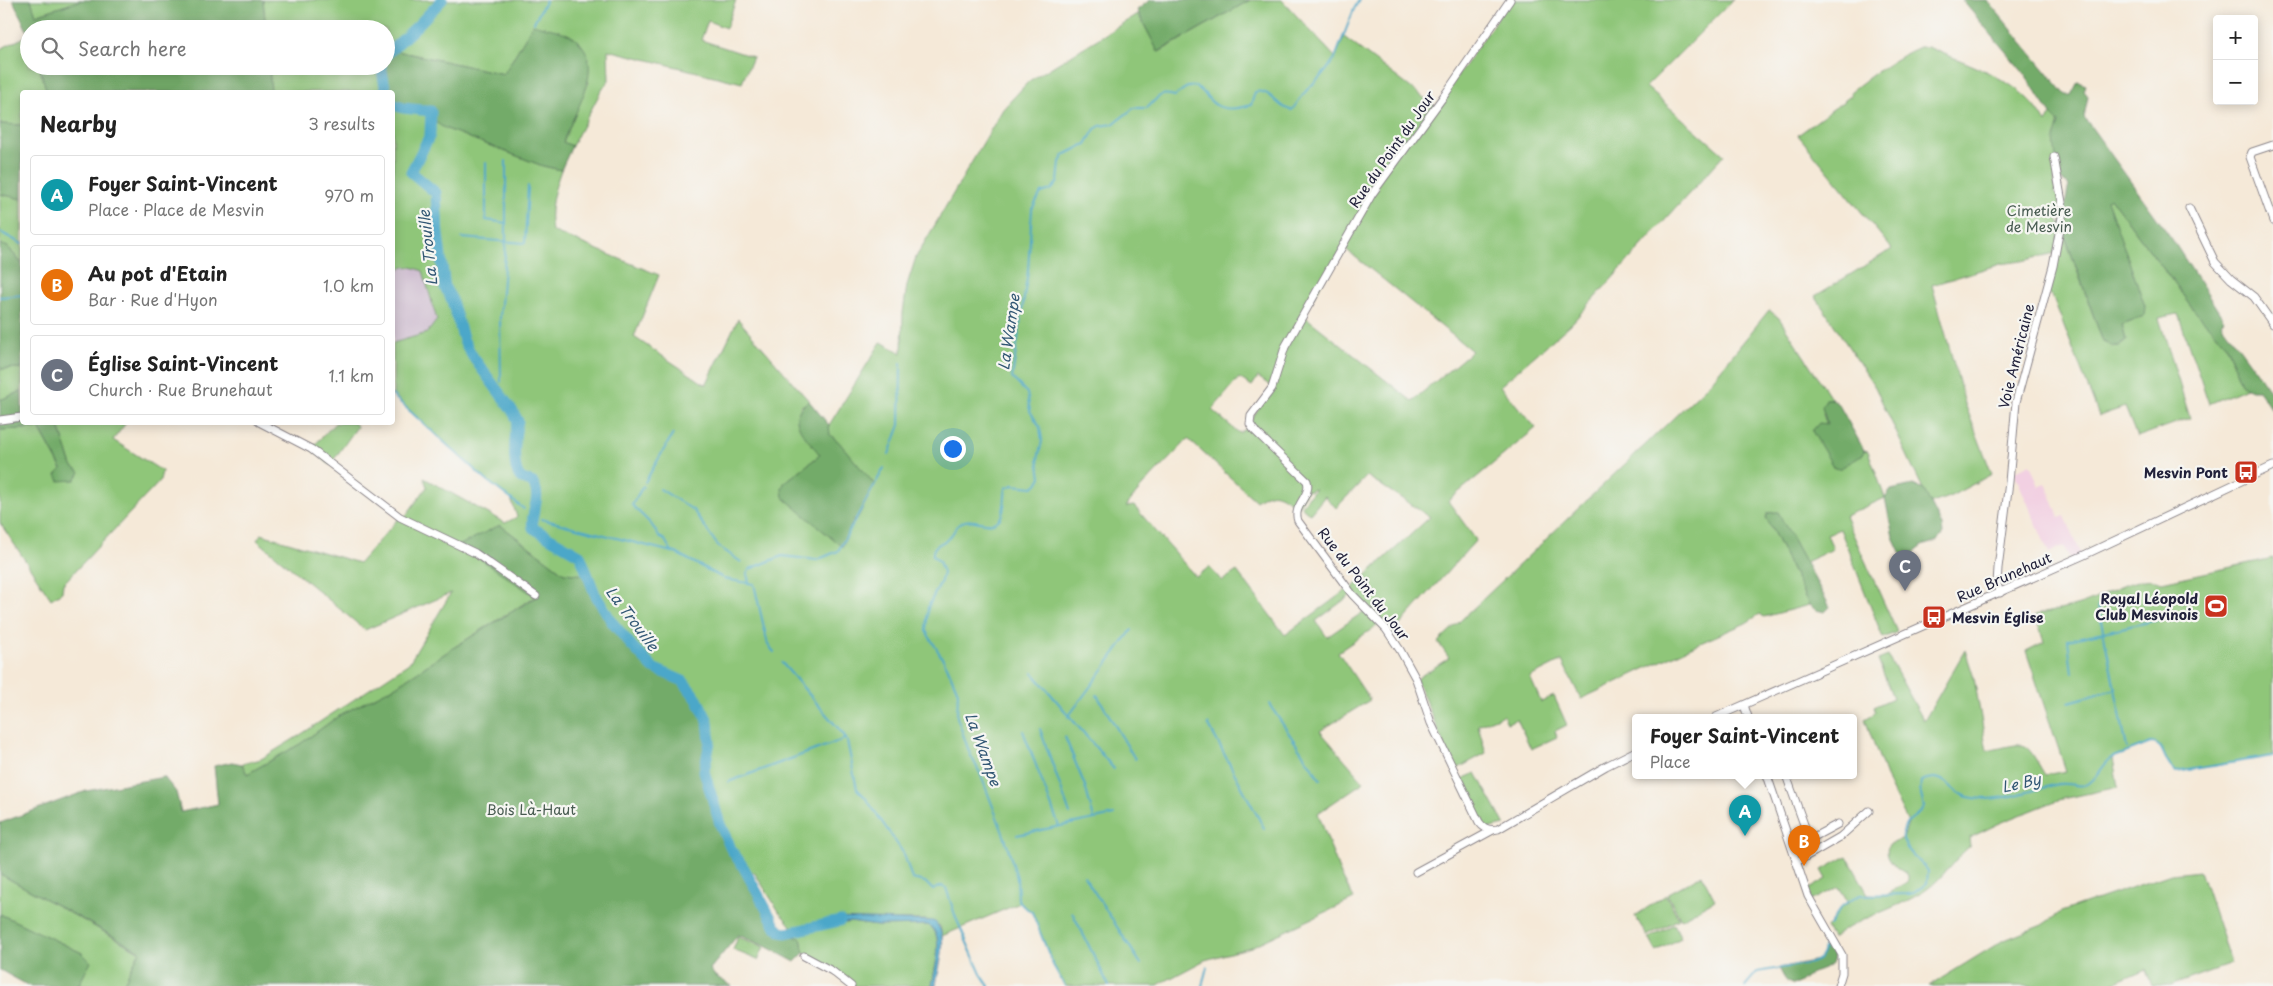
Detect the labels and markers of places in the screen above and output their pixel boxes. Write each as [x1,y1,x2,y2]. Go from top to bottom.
bus stop icon: Mesvin Pont [2233,459,2259,485]
place label: Mesvin Pont [2144,462,2228,483]
pin: C [1889,550,1921,591]
place label: Royal Léopold Club Mesvinois [2095,588,2198,625]
sports icon: Royal Léopold Club Mesvinois [2203,593,2229,619]
bus stop icon: Mesvin Église [1921,604,1947,630]
place label: Mesvin Église [1952,607,2044,628]
pin: A [1729,795,1761,836]
pin: B [1788,825,1820,866]

